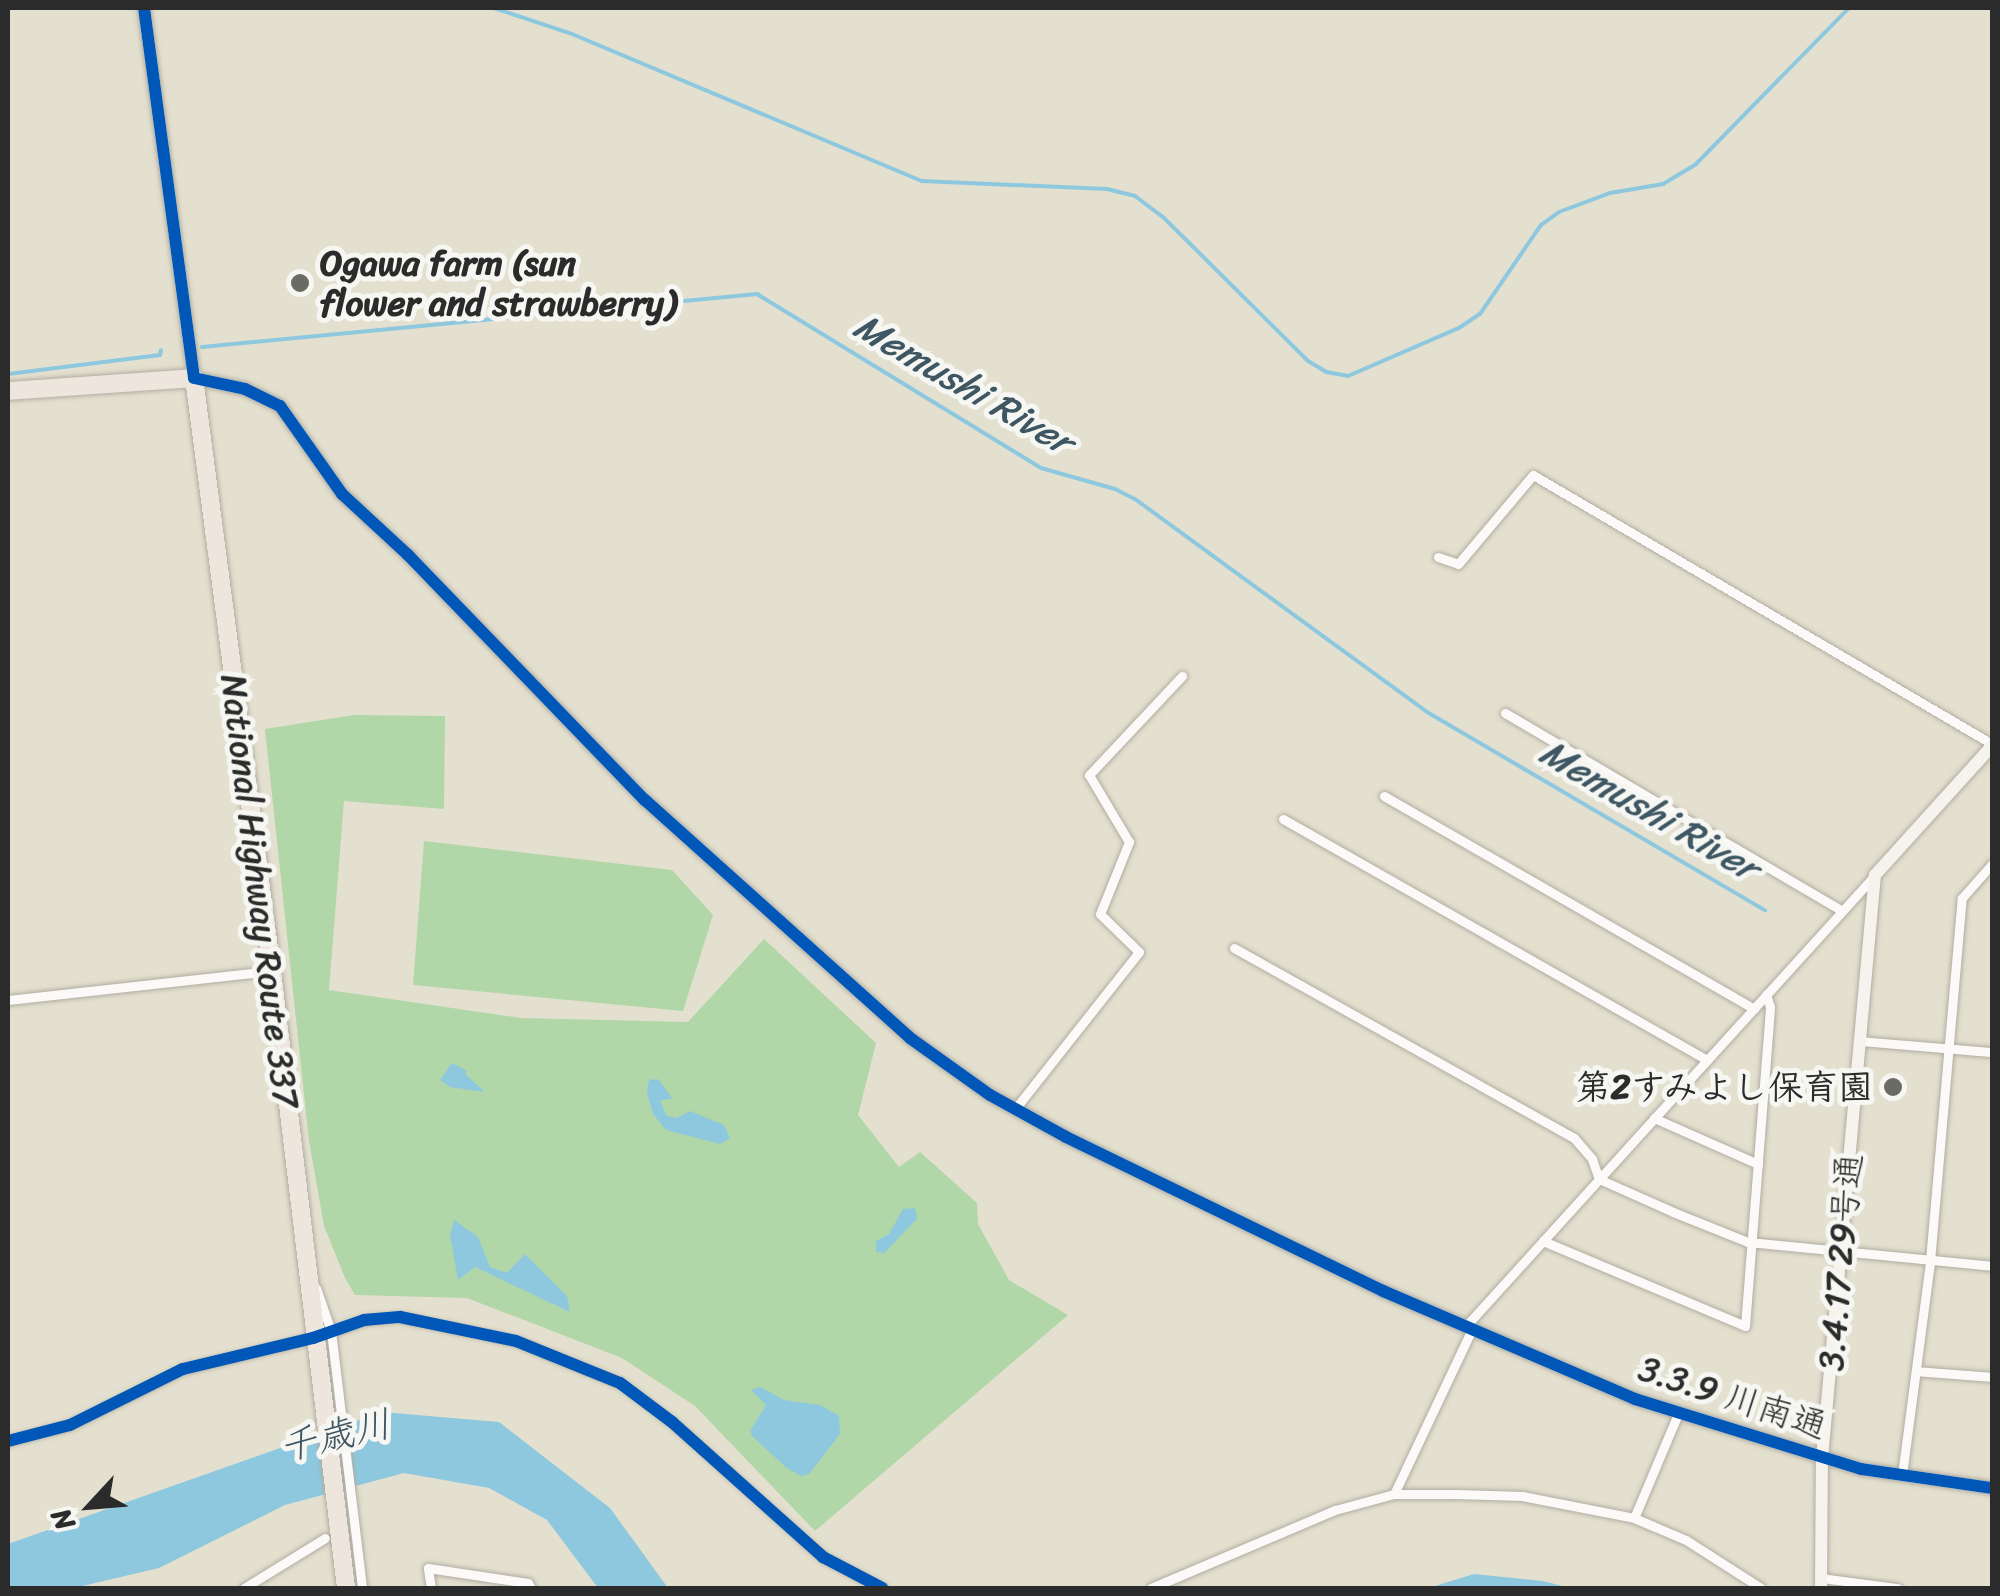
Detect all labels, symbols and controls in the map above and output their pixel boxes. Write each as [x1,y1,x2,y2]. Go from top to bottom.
place label: Ogawa farm (sun flower and strawberry) [320,242,676,324]
marker: Ogawa farm (sun flower and strawberry) [289,272,311,294]
water label: Memushi River [846,303,1080,465]
street label: National Highway Route 337 [213,672,307,1110]
water label: Memushi River [1532,729,1766,891]
place label: 第2すみよし保育園 [1573,1066,1873,1108]
marker: 第2すみよし保育園 [1882,1076,1904,1098]
street label: 3.4.17 29号通 [1810,1152,1870,1372]
street label: 3.3.9 川南通 [1634,1347,1832,1447]
water label: 千歳川 [274,1401,396,1471]
north arrow [40,1456,140,1556]
text: N [36,1500,89,1539]

